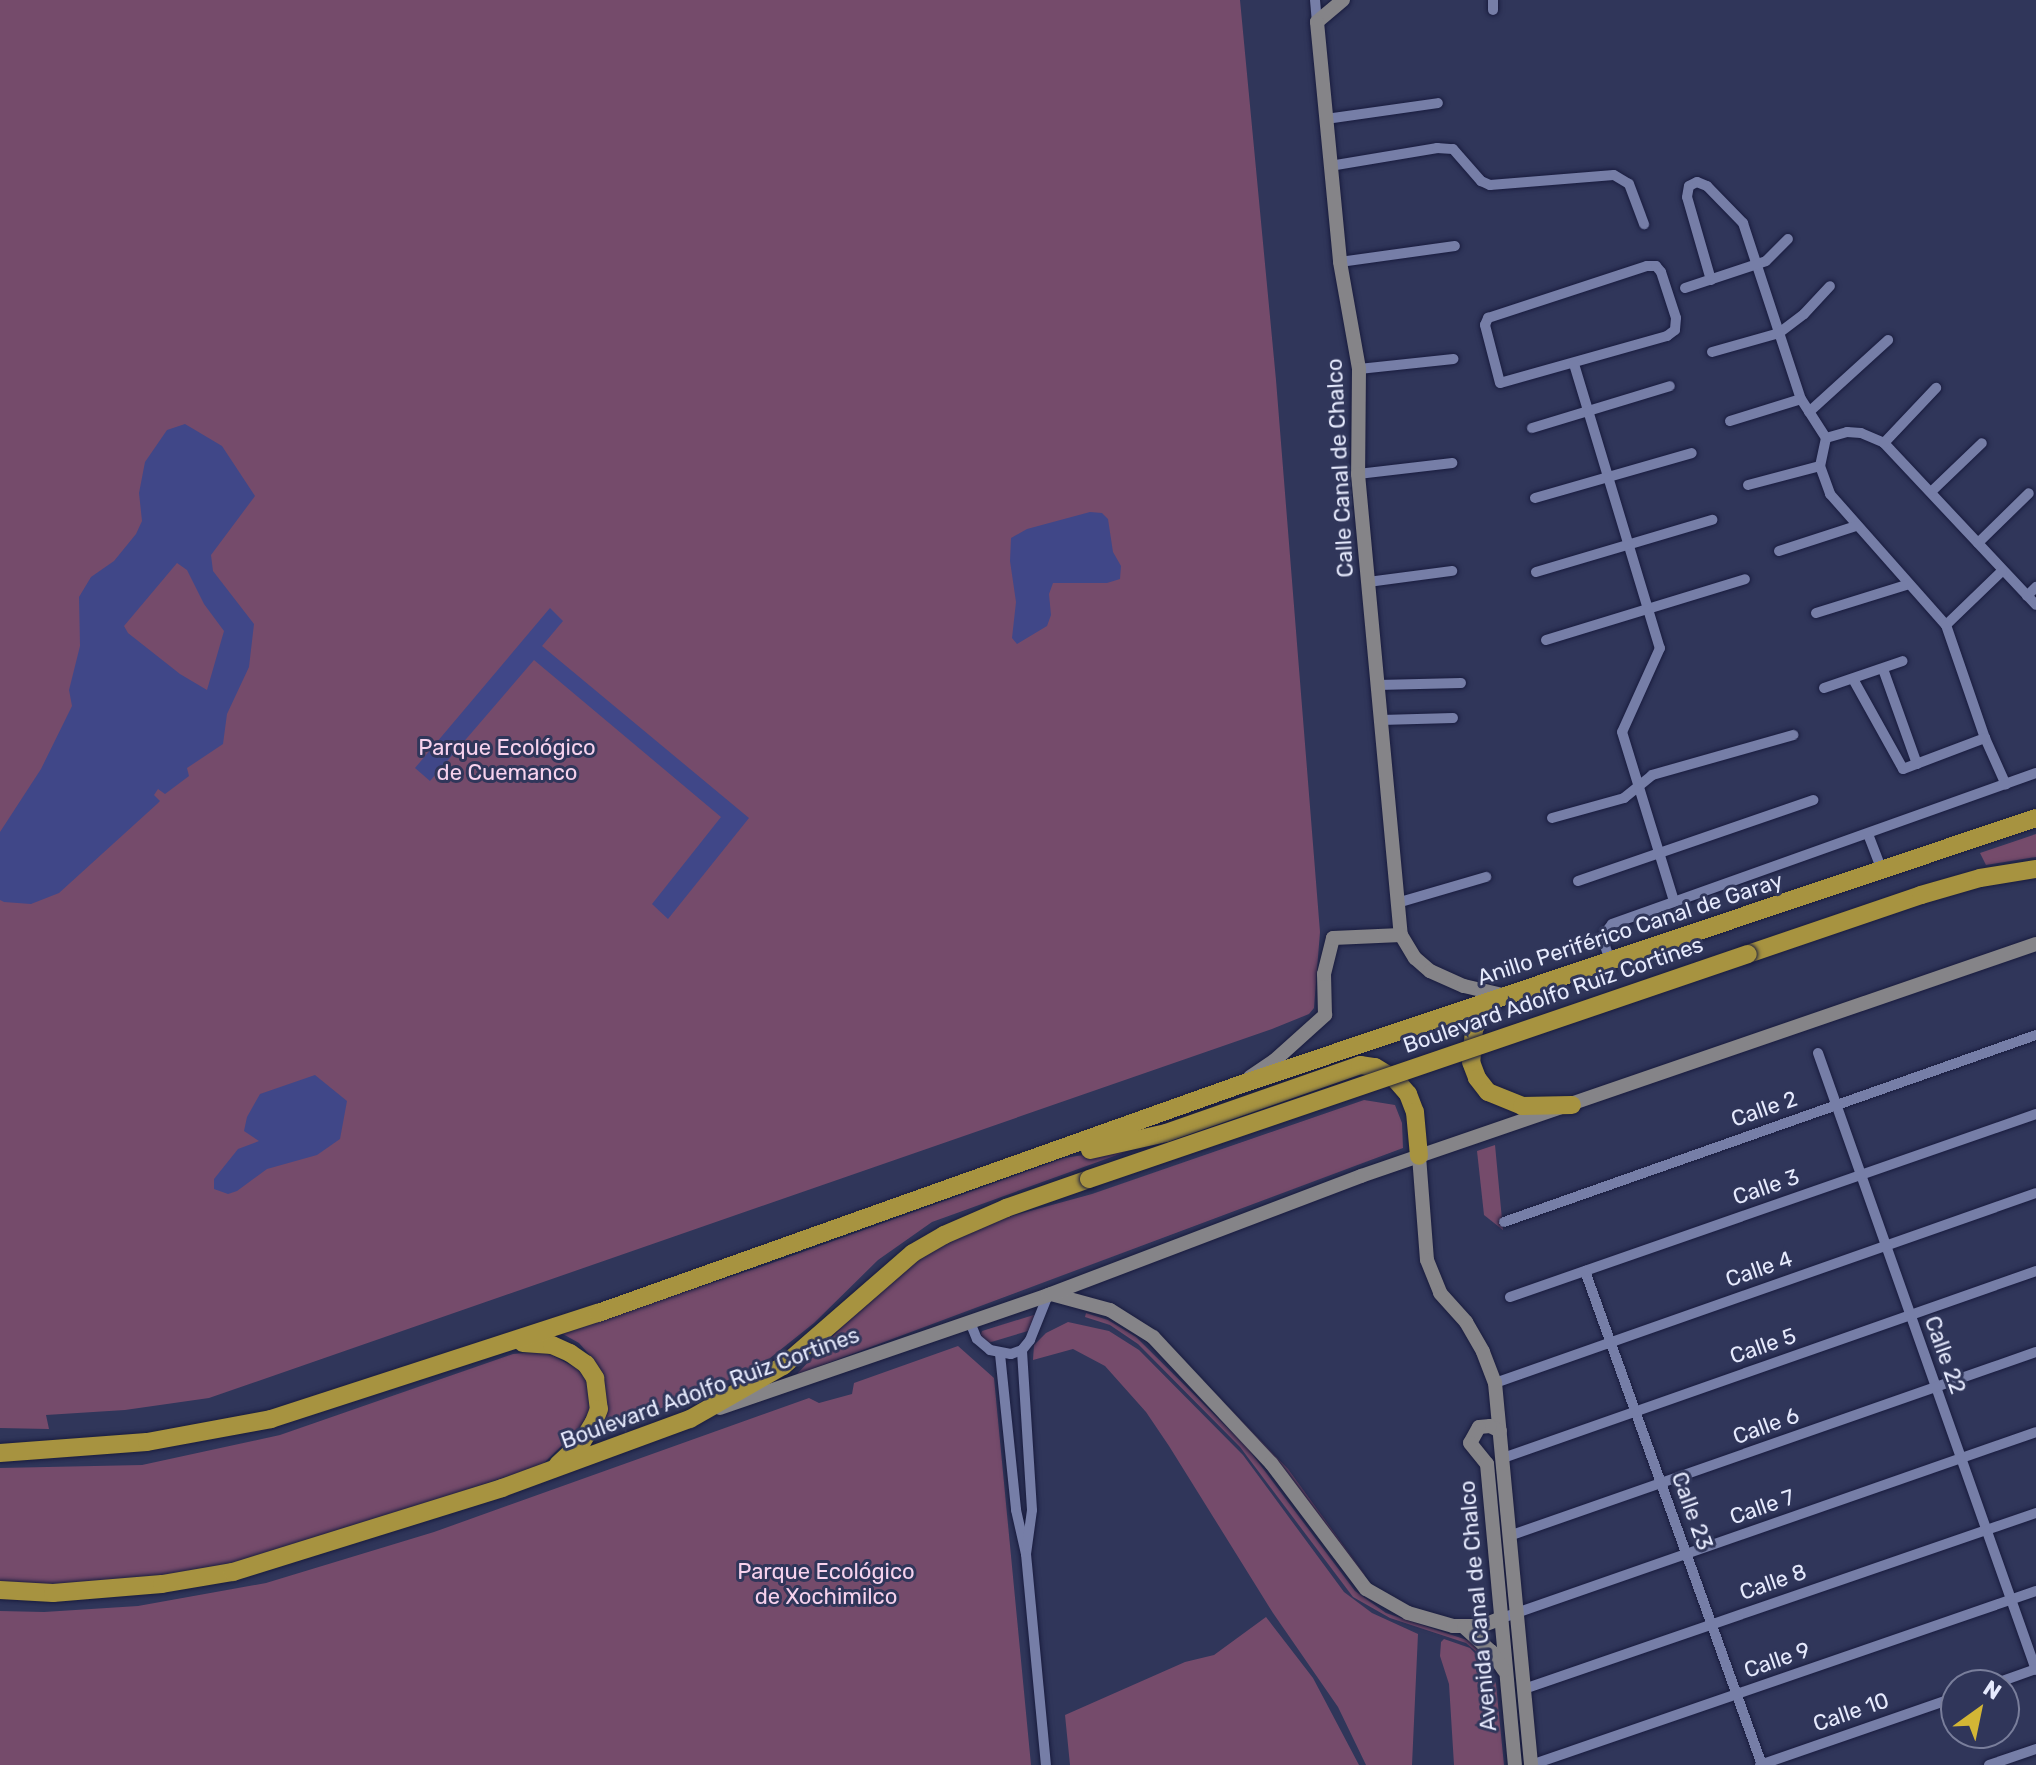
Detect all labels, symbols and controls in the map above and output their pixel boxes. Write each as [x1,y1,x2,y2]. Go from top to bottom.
street label: Calle Canal de Chalco [1321,358,1359,578]
park label: Parque Ecológico de Cuemanco [418,734,596,786]
street label: Anillo Periférico Canal de Garay [1474,867,1786,991]
street label: Boulevard Adolfo Ruiz Cortines [1399,931,1707,1059]
street label: Calle 2 [1728,1085,1800,1133]
street label: Calle 3 [1729,1163,1803,1211]
street label: Calle 4 [1722,1245,1796,1293]
street label: Calle 22 [1919,1312,1971,1398]
street label: Boulevard Adolfo Ruiz Cortines [557,1322,863,1454]
street label: Calle 5 [1726,1322,1800,1370]
street label: Calle 6 [1729,1402,1803,1450]
street label: Calle 23 [1666,1468,1718,1554]
street label: Avenida Canal de Chalco [1454,1480,1502,1732]
street label: Calle 7 [1726,1484,1798,1530]
park label: Parque Ecológico de Xochimilco [737,1558,915,1610]
street label: Calle 8 [1736,1558,1810,1606]
street label: Calle 9 [1740,1636,1814,1684]
north arrow [1940,1669,2020,1749]
text: N [1978,1674,2006,1706]
street label: Calle 10 [1810,1687,1892,1737]

